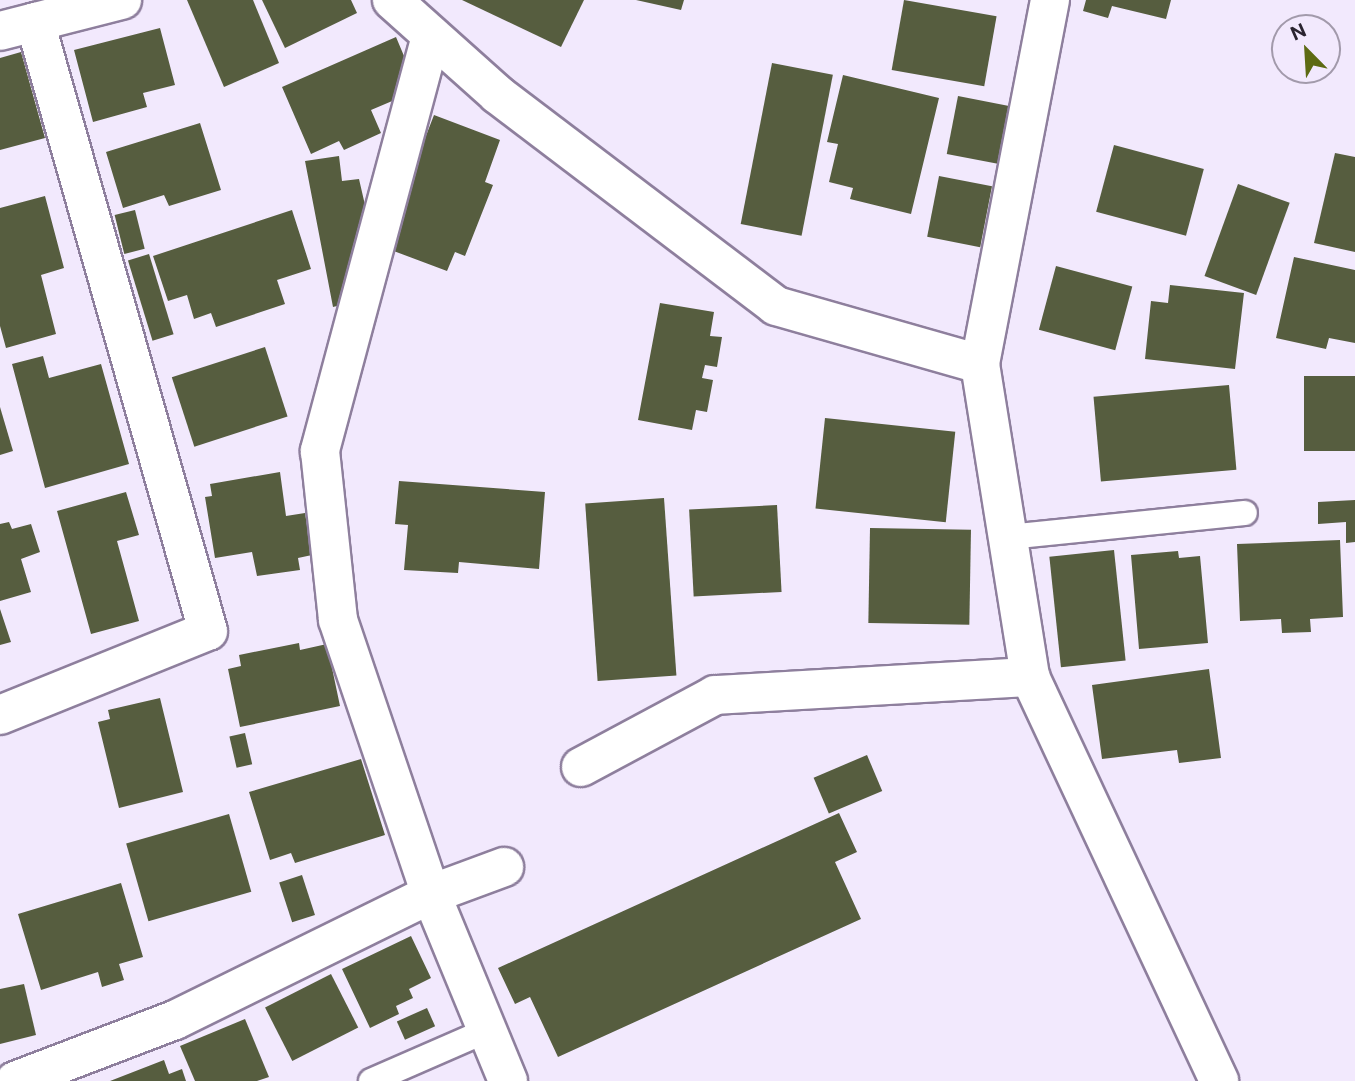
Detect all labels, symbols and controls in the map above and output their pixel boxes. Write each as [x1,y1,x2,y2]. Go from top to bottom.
north arrow [1271,14,1341,84]
text: N [1287,19,1310,45]

